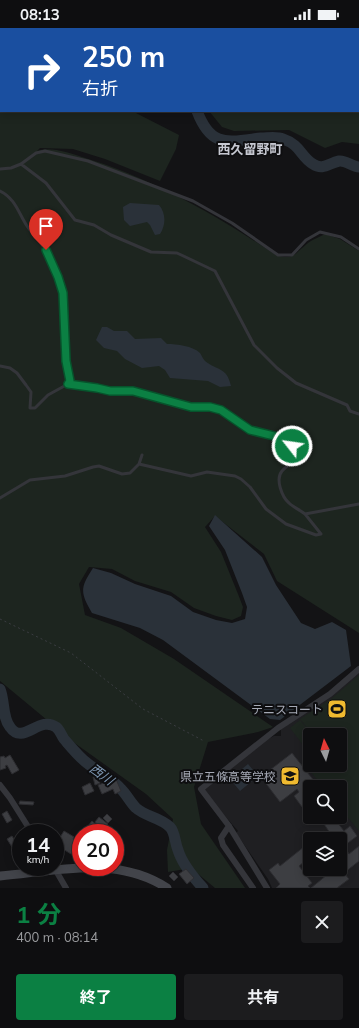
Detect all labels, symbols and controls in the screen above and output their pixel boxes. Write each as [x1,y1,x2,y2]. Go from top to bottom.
text: 08:13 [20,5,60,24]
text: 250 m [82,39,165,74]
icon: right [16,44,68,96]
text: 右折 [82,77,118,100]
district label: 西久留野町 [217,141,283,157]
pin [29,209,63,250]
icon: arrive [35,215,57,237]
position arrow [271,425,313,467]
sports icon: テニスコート [326,698,348,720]
place label: テニスコート [251,702,323,717]
north arrow [303,728,347,772]
map controls [303,728,347,876]
water label: 西川 [87,760,119,789]
school or university icon: 県立五條高等学校 [279,765,301,787]
place label: 県立五條高等学校 [180,769,276,784]
button: search [303,780,347,824]
speed limit sign: 20 [72,824,124,876]
text: 14 [26,832,50,857]
button: layers [303,832,347,876]
text: km/h [27,853,49,866]
text: 1 分 [16,899,61,929]
button: close [301,901,343,943]
text: 400 m · 08:14 [16,929,98,945]
button: 終了 [16,974,176,1020]
button: 共有 [184,974,343,1020]

